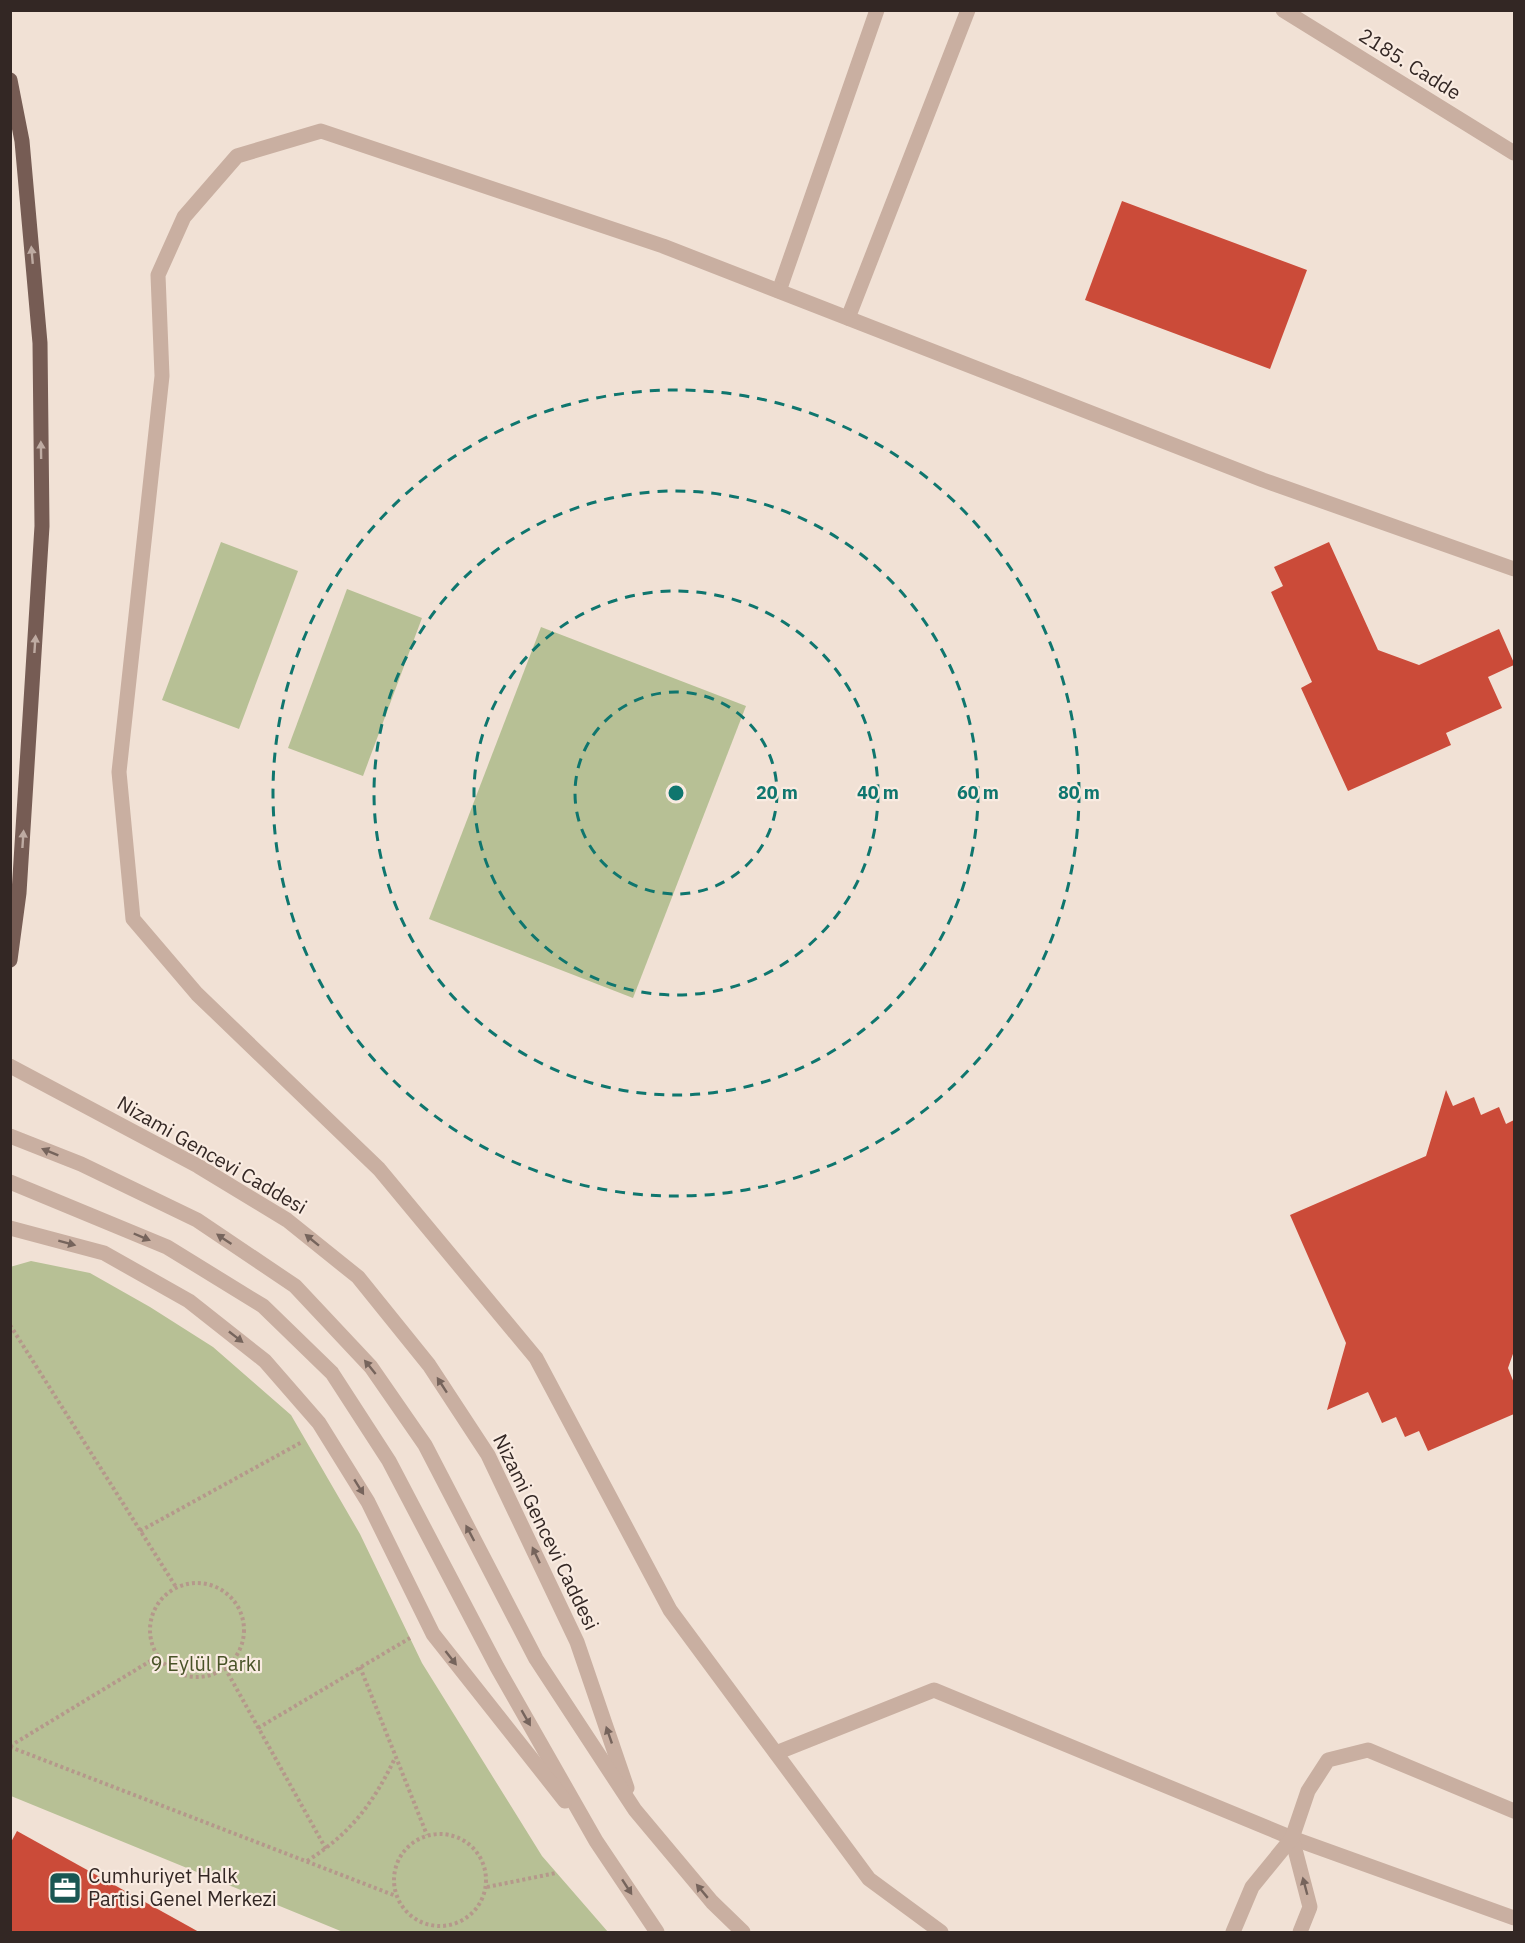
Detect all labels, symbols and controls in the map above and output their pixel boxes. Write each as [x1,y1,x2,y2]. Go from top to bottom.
street label: 2185. Cadde [1354,22,1466,106]
one-way arrow [27,245,37,264]
one-way arrow [36,440,46,459]
one-way arrow [30,635,39,654]
text: 20 m [756,781,798,804]
text: 40 m [857,781,899,804]
text: 60 m [957,781,999,804]
text: 80 m [1058,781,1100,804]
centre of rings [666,783,686,803]
one-way arrow [18,829,27,848]
street label: Nizami Gencevi Caddesi [112,1089,312,1220]
one-way arrow [41,1147,59,1157]
one-way arrow [133,1233,151,1242]
one-way arrow [216,1233,233,1244]
one-way arrow [305,1235,320,1247]
one-way arrow [58,1239,76,1248]
one-way arrow [228,1331,243,1343]
one-way arrow [363,1359,376,1375]
one-way arrow [436,1376,447,1393]
street label: Nizami Gencevi Caddesi [487,1429,606,1634]
one-way arrow [353,1479,364,1495]
one-way arrow [466,1524,476,1542]
one-way arrow [531,1546,541,1564]
park label: 9 Eylül Parkı [151,1650,261,1677]
one-way arrow [445,1650,457,1665]
one-way arrow [521,1710,531,1727]
one-way arrow [604,1726,614,1744]
place label: Cumhuriyet Halk Partisi Genel Merkezi [88,1862,277,1912]
office icon: Cumhuriyet Halk Partisi Genel Merkezi [47,1870,83,1906]
one-way arrow [1299,1877,1309,1895]
one-way arrow [621,1878,632,1895]
one-way arrow [696,1883,709,1899]

